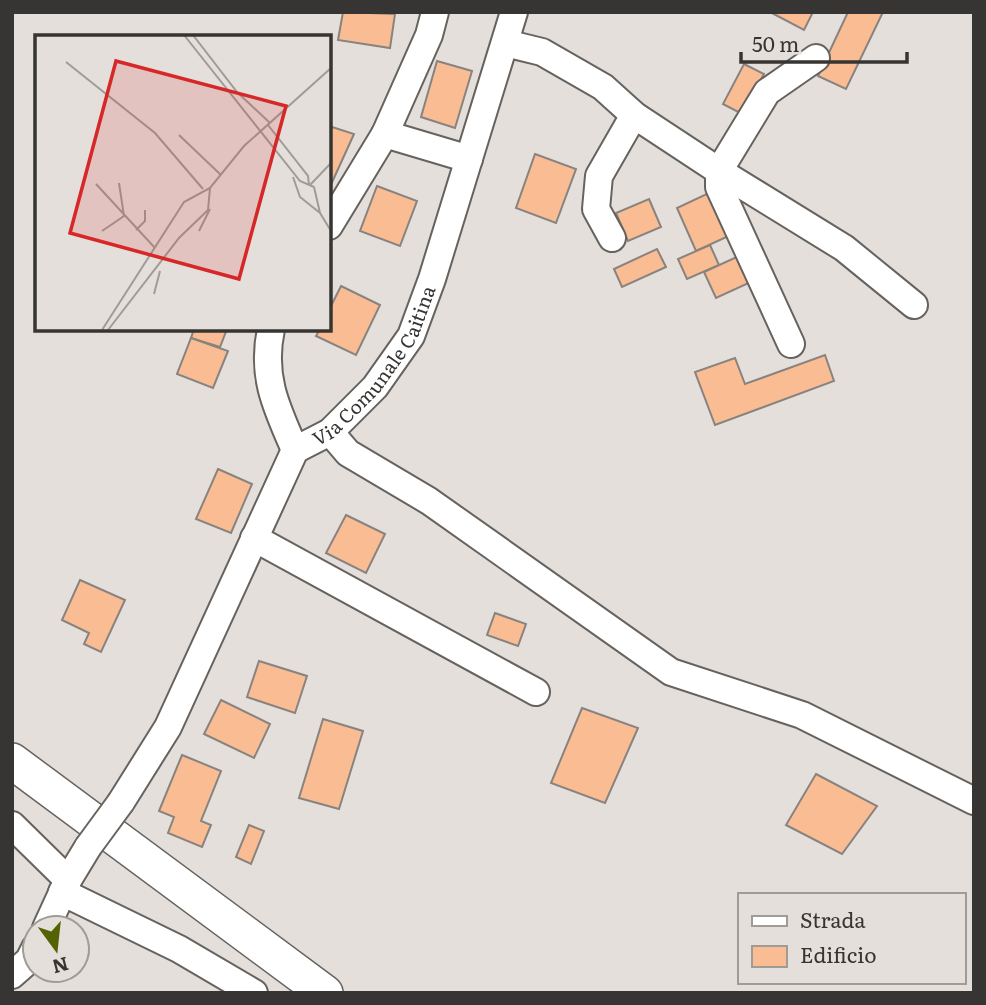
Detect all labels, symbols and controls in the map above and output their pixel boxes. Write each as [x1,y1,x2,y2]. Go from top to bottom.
scale bar [741,21,907,65]
text: 50 m [752,27,799,58]
inset map [35,35,331,331]
street label: Via Comunale Caitina [307,280,442,452]
legend [738,893,965,984]
text: Strada [800,903,866,934]
north arrow [21,914,91,984]
text: Edificio [800,938,876,969]
text: N [49,951,72,982]

